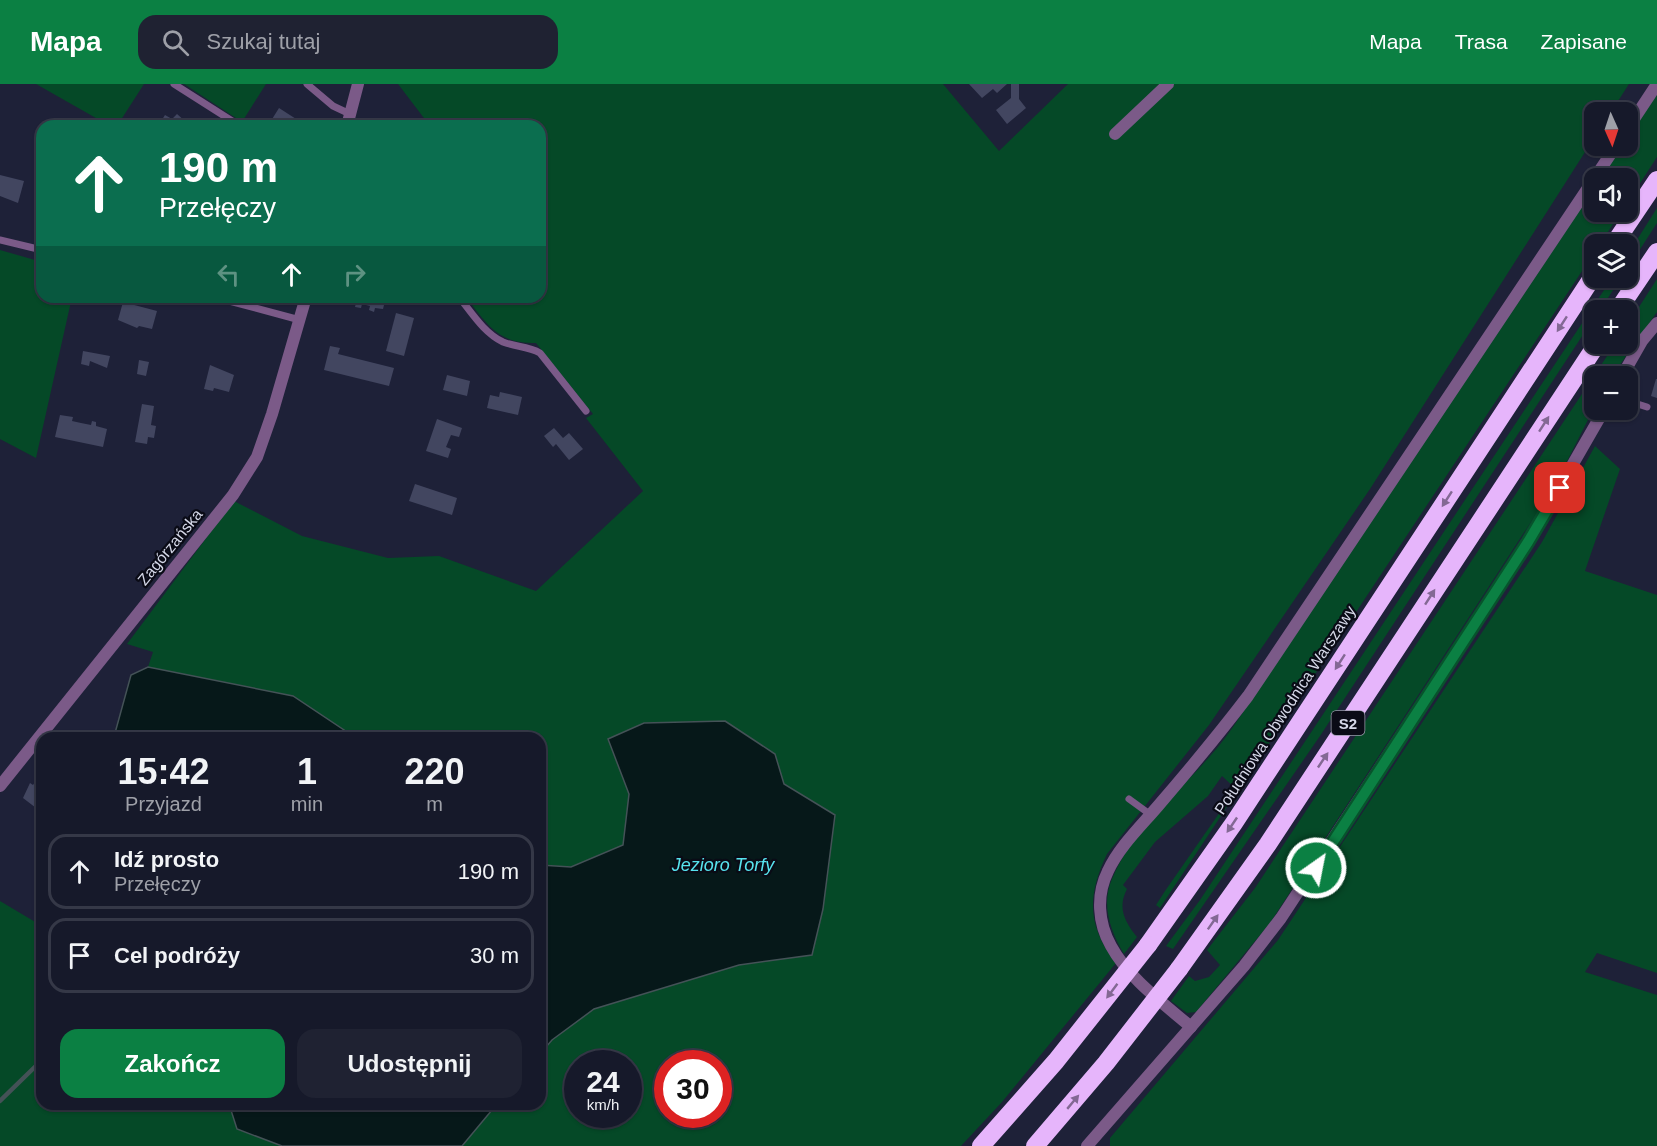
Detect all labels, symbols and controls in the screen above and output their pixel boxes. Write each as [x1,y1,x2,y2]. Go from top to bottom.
search box [138,15,558,69]
text: Mapa [30,26,102,57]
icon: search [159,26,192,59]
text: Szukaj tutaj [207,29,320,54]
text: Mapa [1369,30,1422,53]
text: Trasa [1455,30,1508,53]
text: Zapisane [1541,30,1627,53]
north arrow [1584,102,1638,156]
map controls [1584,102,1638,420]
icon: ahead [60,144,138,222]
text: 190 m [159,144,278,191]
button: sound [1584,168,1638,222]
text: Przełęczy [159,193,276,223]
button: layers [1584,234,1638,288]
icon: left [212,258,245,291]
icon: ahead [275,258,308,291]
icon: right [338,258,371,291]
button: + [1584,300,1638,354]
one-way arrow [1557,316,1568,332]
button: − [1584,366,1638,420]
one-way arrow [1538,416,1549,432]
pin [1534,462,1585,513]
icon: arrive [1543,471,1576,504]
one-way arrow [1441,491,1453,507]
street label: Zagórzańska [134,506,206,588]
one-way arrow [1424,590,1436,606]
street label: Południowa Obwodnica Warszawy [1211,603,1359,817]
one-way arrow [1334,654,1345,670]
road number: S2 [1332,711,1364,735]
text: 15:42 [117,751,209,792]
text: 1 [297,751,317,792]
text: 220 [404,751,465,792]
one-way arrow [1317,752,1328,769]
text: Przyjazd [125,793,202,815]
text: min [291,793,323,815]
text: m [426,793,443,815]
one-way arrow [1227,817,1238,833]
position arrow [1284,836,1348,900]
text: Idź prosto [114,847,219,872]
icon: ahead [63,855,96,888]
water label: Jezioro Torfy [671,855,775,875]
text: 190 m [458,859,519,884]
text: Przełęczy [114,873,201,895]
one-way arrow [1207,914,1219,930]
icon: arrive [63,939,96,972]
text: Cel podróży [114,943,240,968]
text: 30 m [470,943,519,968]
one-way arrow [1106,983,1118,999]
button: Zakończ [60,1029,285,1098]
button: Udostępnij [297,1029,522,1098]
speed limit sign: 30 [654,1050,732,1128]
text: 24 [586,1065,620,1098]
one-way arrow [1066,1095,1079,1110]
text: km/h [587,1096,619,1113]

